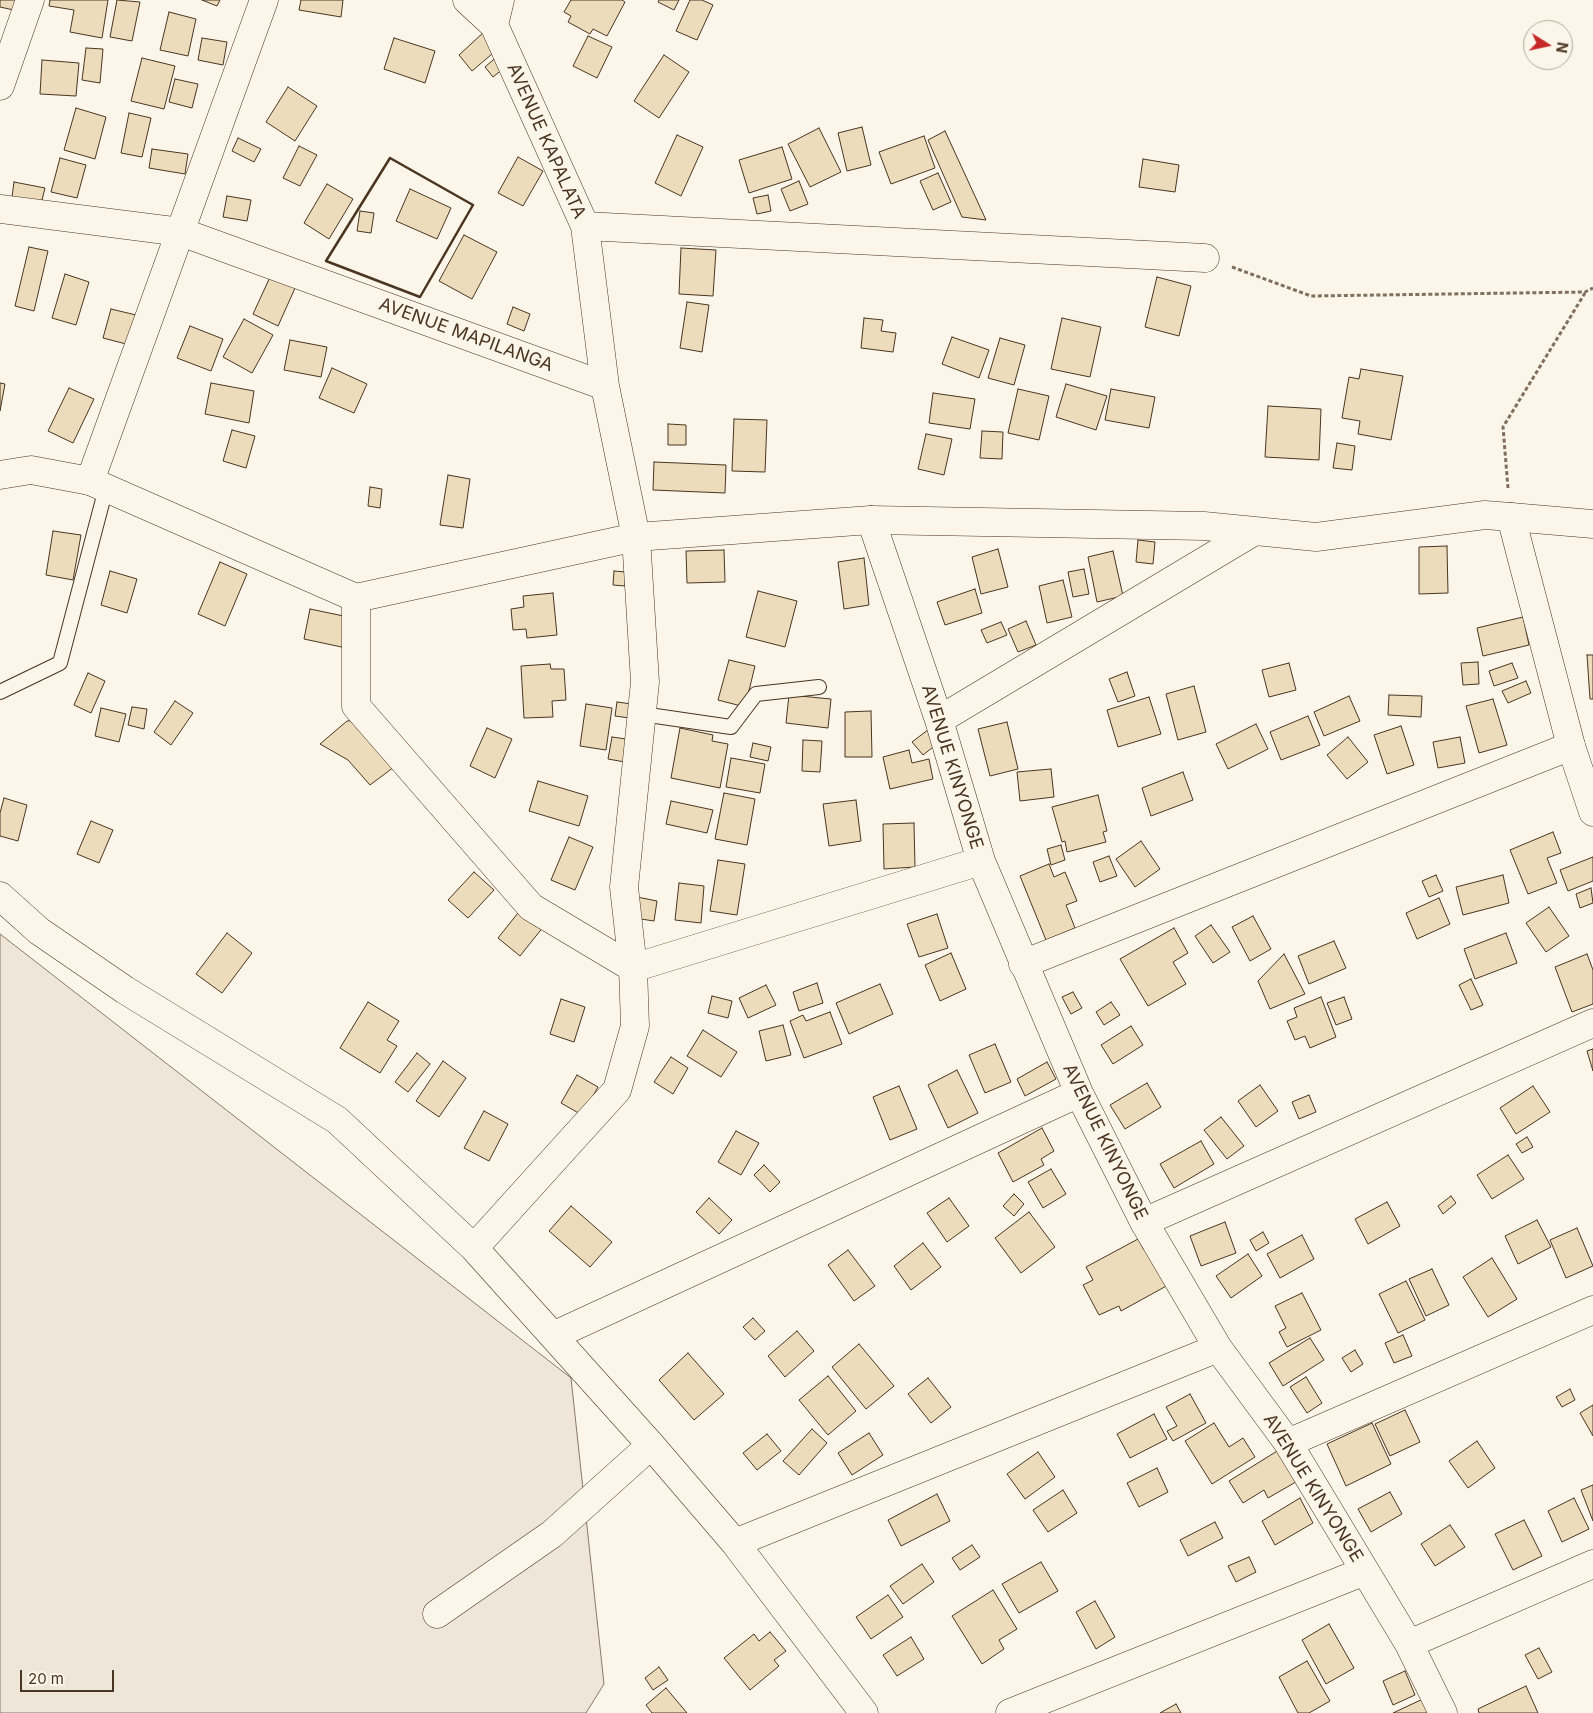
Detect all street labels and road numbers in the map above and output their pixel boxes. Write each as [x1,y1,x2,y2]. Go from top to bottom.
street label: AVENUE KAPALATA [502,60,590,222]
street label: AVENUE MAPILANGA [376,293,556,377]
street label: AVENUE KINYONGE [917,682,987,852]
street label: AVENUE KINYONGE [1058,1060,1152,1224]
street label: AVENUE KINYONGE [1259,1410,1367,1566]

